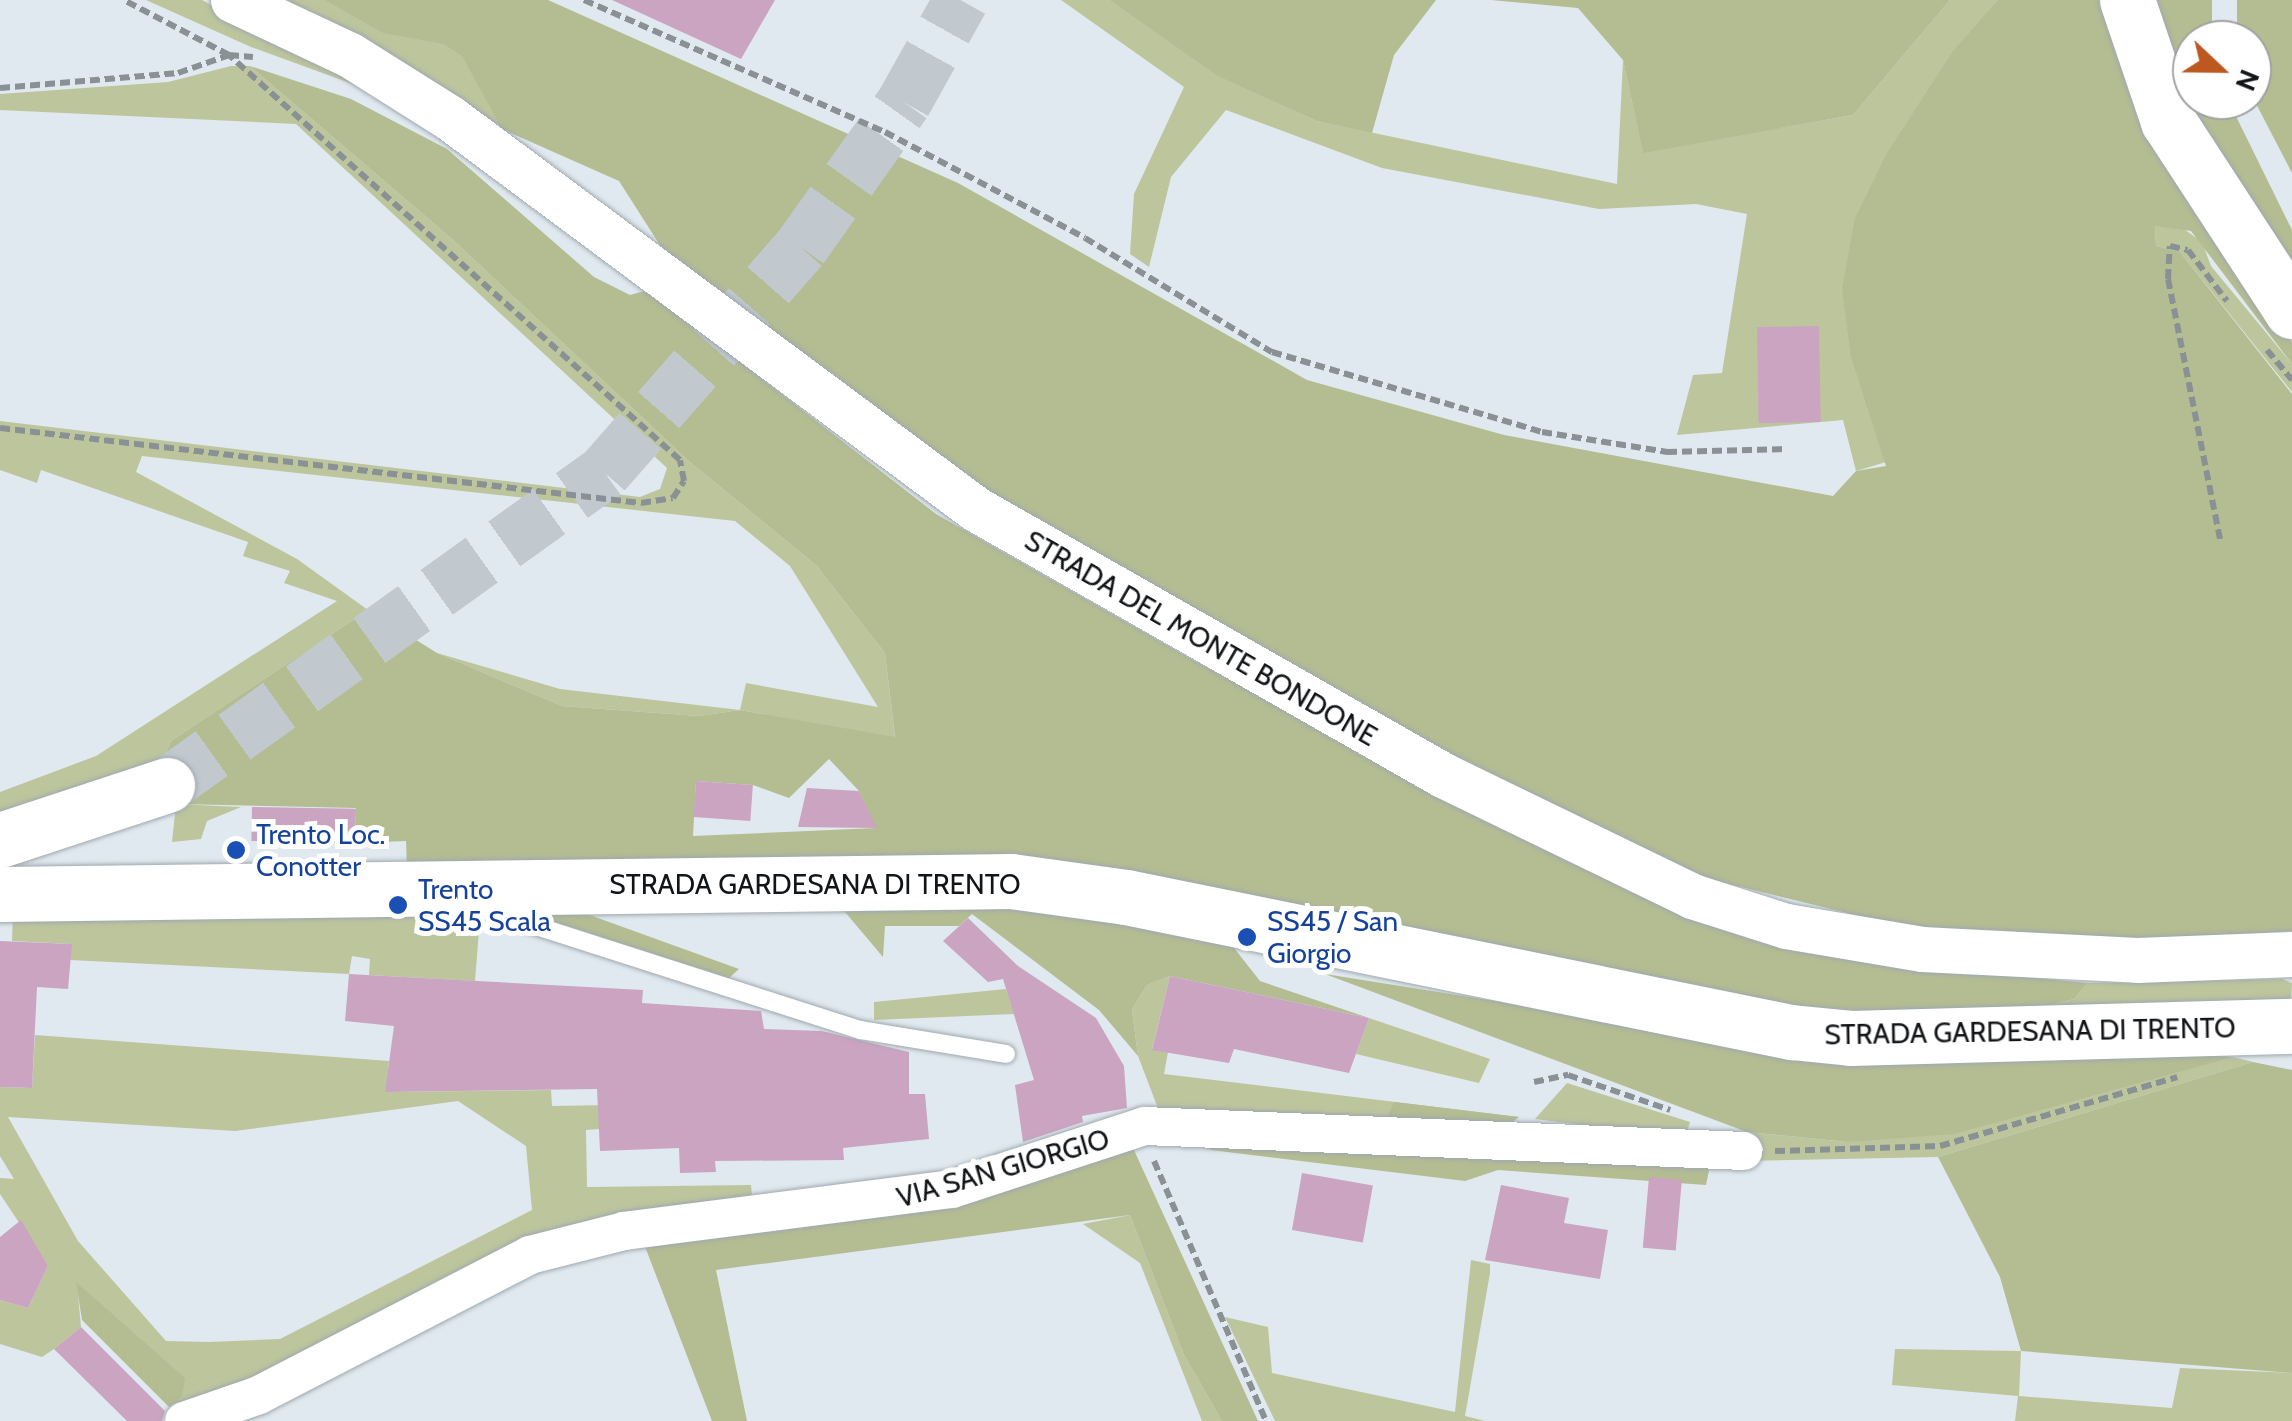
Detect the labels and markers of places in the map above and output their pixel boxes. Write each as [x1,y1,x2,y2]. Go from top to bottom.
place label: Trento Loc. Conotter [256,817,385,883]
marker: Trento Loc. Conotter [225,839,247,861]
place label: Trento SS45 Scala [418,872,551,938]
marker: Trento SS45 Scala [387,894,409,916]
place label: SS45 / San Giorgio [1267,904,1398,970]
marker: SS45 / San Giorgio [1236,926,1258,948]

